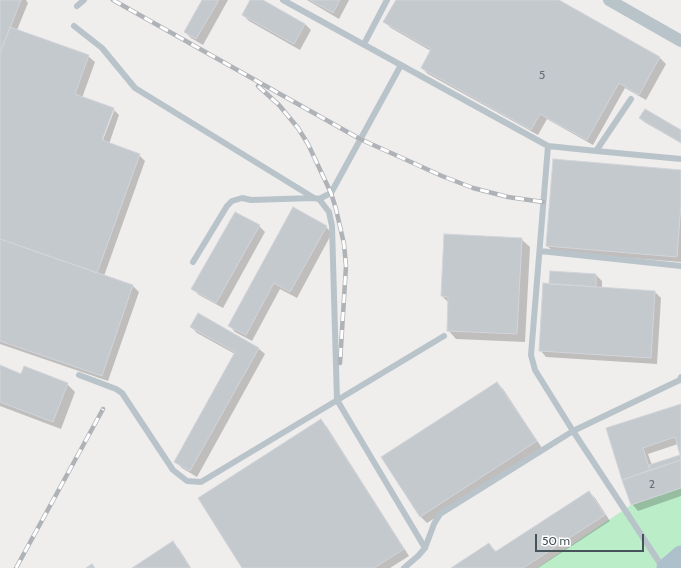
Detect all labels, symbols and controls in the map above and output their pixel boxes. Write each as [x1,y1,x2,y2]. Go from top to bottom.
house number: 5 [539,68,545,82]
house number: 2 [649,477,655,491]
scale bar [537,526,646,552]
text: 50 m [542,533,570,548]

